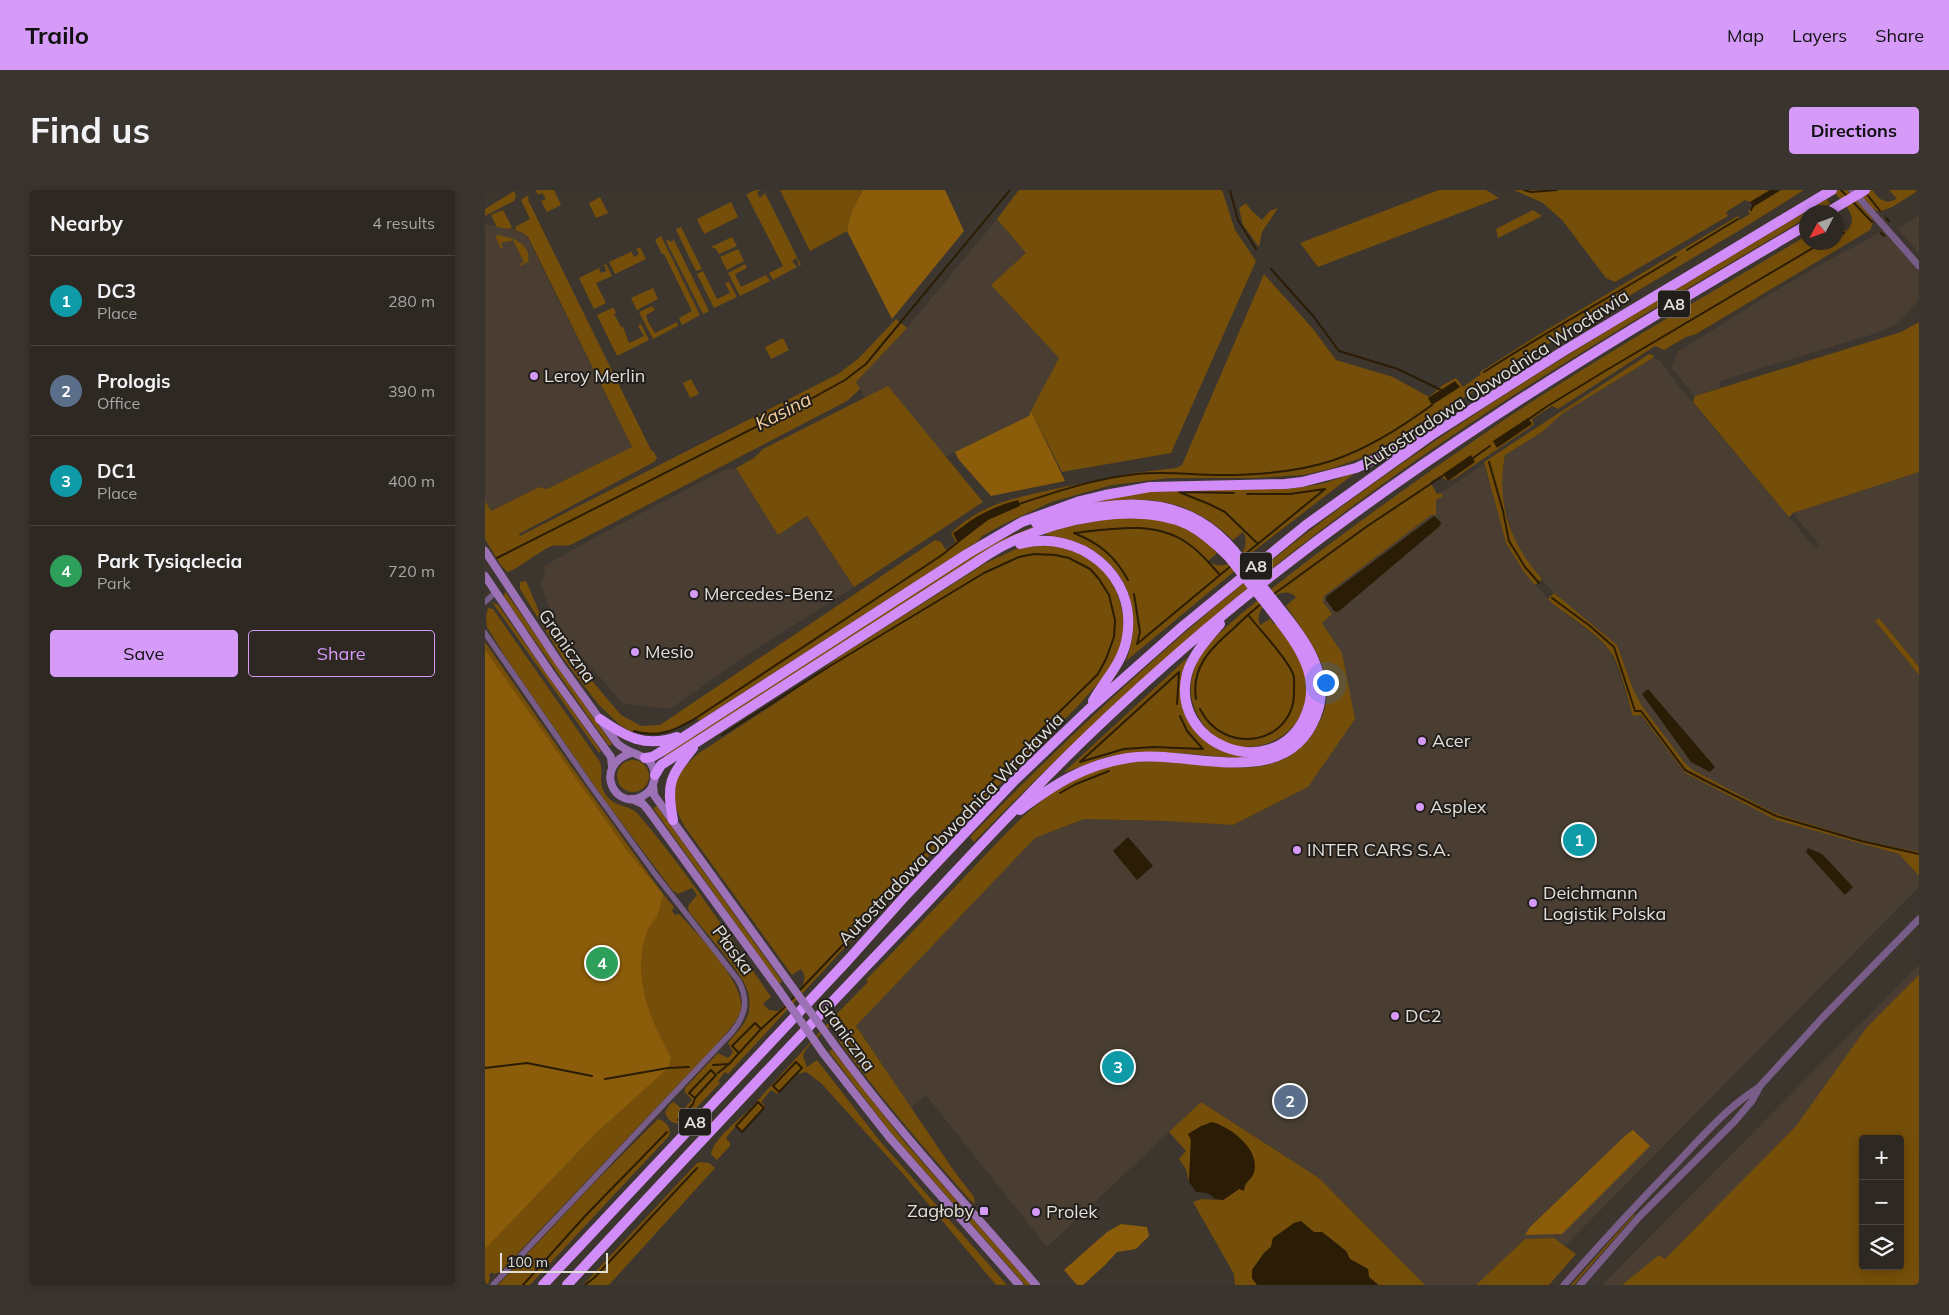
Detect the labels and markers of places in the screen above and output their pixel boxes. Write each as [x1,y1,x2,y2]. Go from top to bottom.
place label: Leroy Merlin [544,364,645,387]
marker: Leroy Merlin [528,370,540,382]
place label: Mercedes-Benz [704,582,833,605]
marker: Mercedes-Benz [688,588,700,600]
place label: Mesio [645,640,694,663]
marker: Mesio [629,646,641,658]
place label: Acer [1432,729,1471,752]
marker: Acer [1416,735,1428,747]
place label: Asplex [1430,795,1487,818]
marker: Asplex [1414,801,1426,813]
pin: 1 [1563,821,1595,859]
place label: INTER CARS S.A. [1307,838,1451,861]
marker: INTER CARS S.A. [1291,844,1303,856]
place label: Deichmann Logistik Polska [1543,881,1666,925]
marker: Deichmann Logistik Polska [1527,897,1539,909]
pin: 4 [586,944,618,982]
place label: DC2 [1405,1004,1442,1027]
marker: DC2 [1389,1010,1401,1022]
pin: 3 [1102,1048,1134,1086]
pin: 2 [1274,1082,1306,1120]
place label: Zagłoby [907,1199,974,1222]
place label: Prolek [1046,1200,1098,1223]
marker: Zagłoby [978,1205,990,1217]
marker: Prolek [1030,1206,1042,1218]

